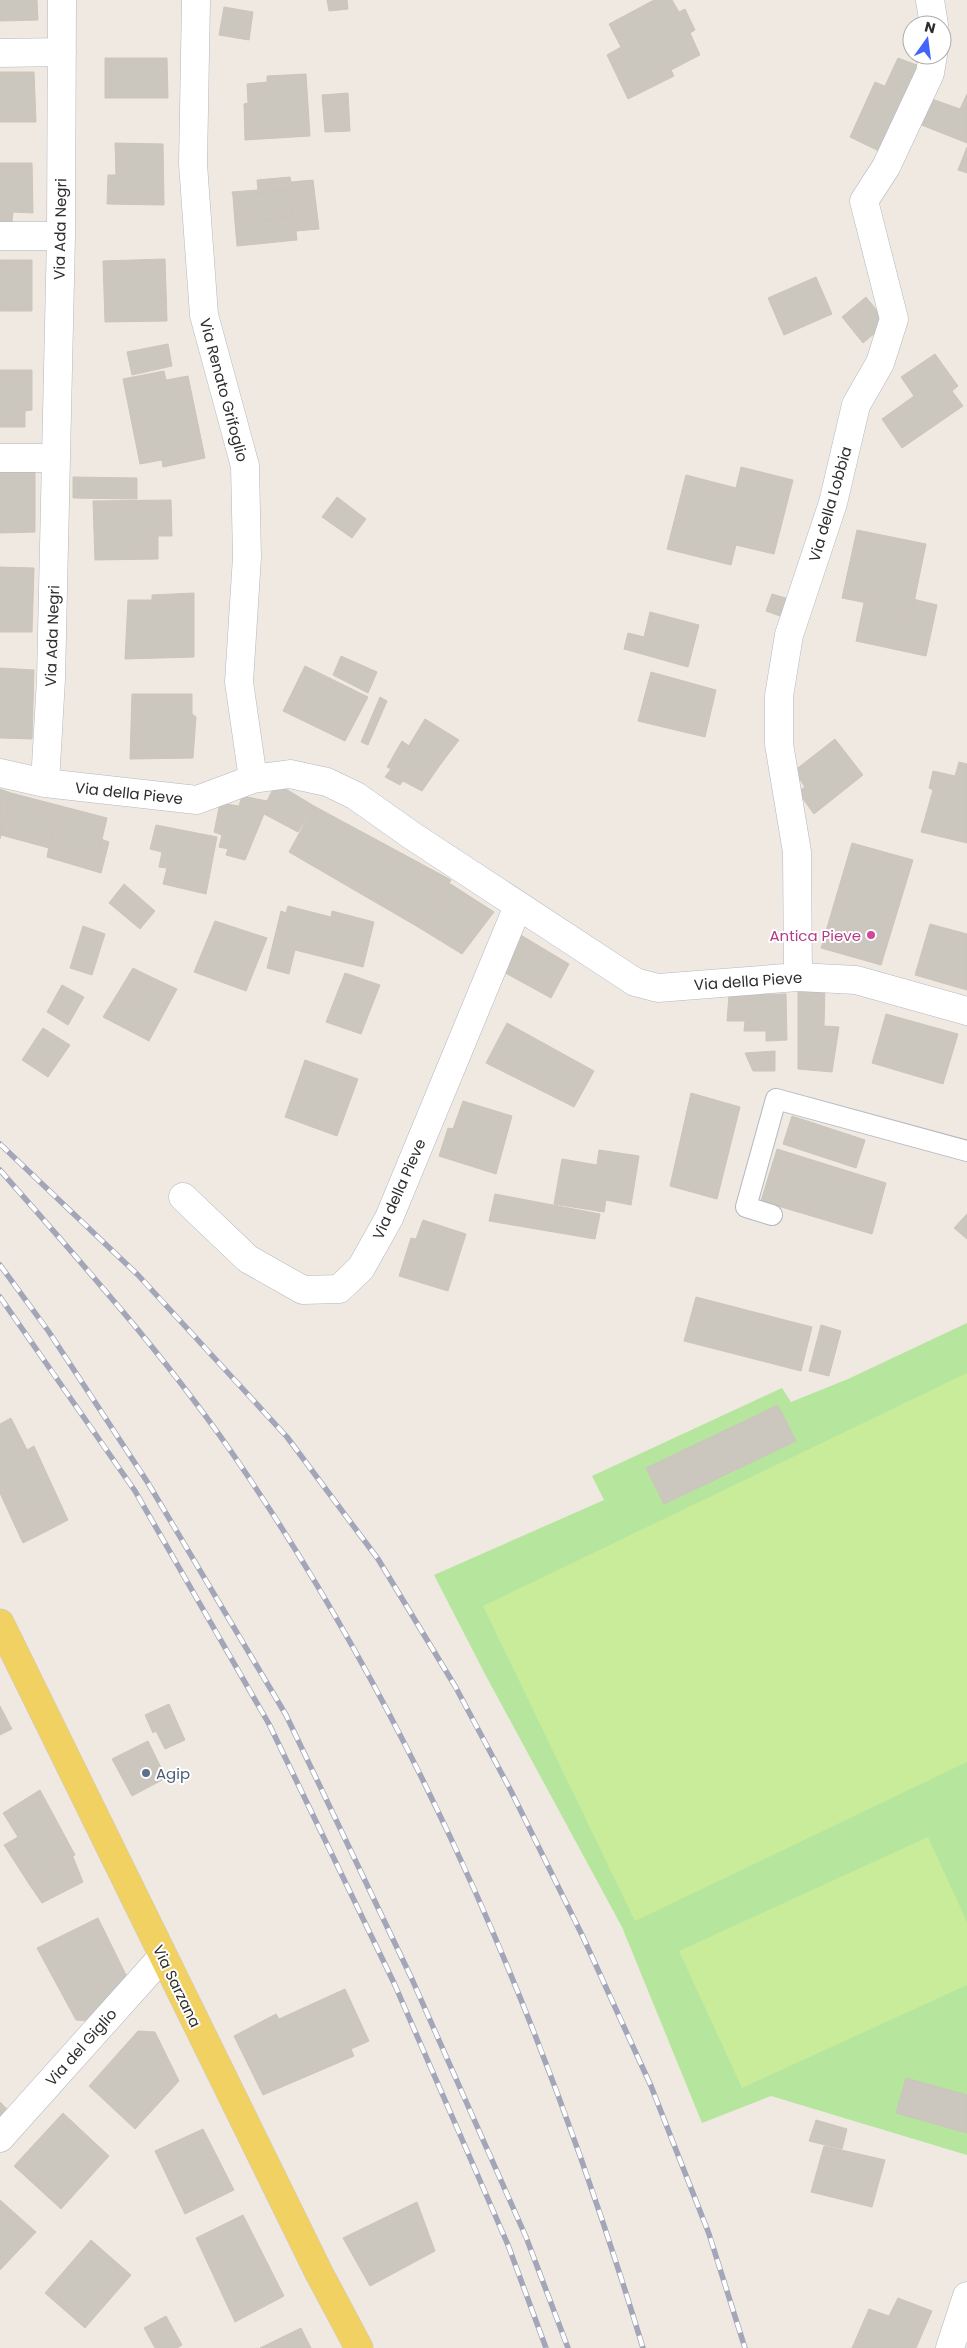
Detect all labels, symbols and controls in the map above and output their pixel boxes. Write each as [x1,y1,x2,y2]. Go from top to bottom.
north arrow [902,15,952,65]
text: N [923,16,938,38]
street label: Via Ada Negri [49,178,71,280]
street label: Via Renato Grifoglio [195,316,253,464]
street label: Via della Lobbia [803,444,857,564]
street label: Via Ada Negri [40,585,64,687]
street label: Via della Pieve [74,777,184,809]
place label: Antica Pieve [769,925,861,946]
marker: Antica Pieve [865,929,877,941]
street label: Via della Pieve [693,967,803,995]
street label: Via della Pieve [367,1135,431,1243]
place label: Agip [156,1763,190,1784]
marker: Agip [140,1767,152,1779]
street label: Via Sarzana [148,1941,206,2031]
street label: Via del Giglio [41,2004,121,2090]

